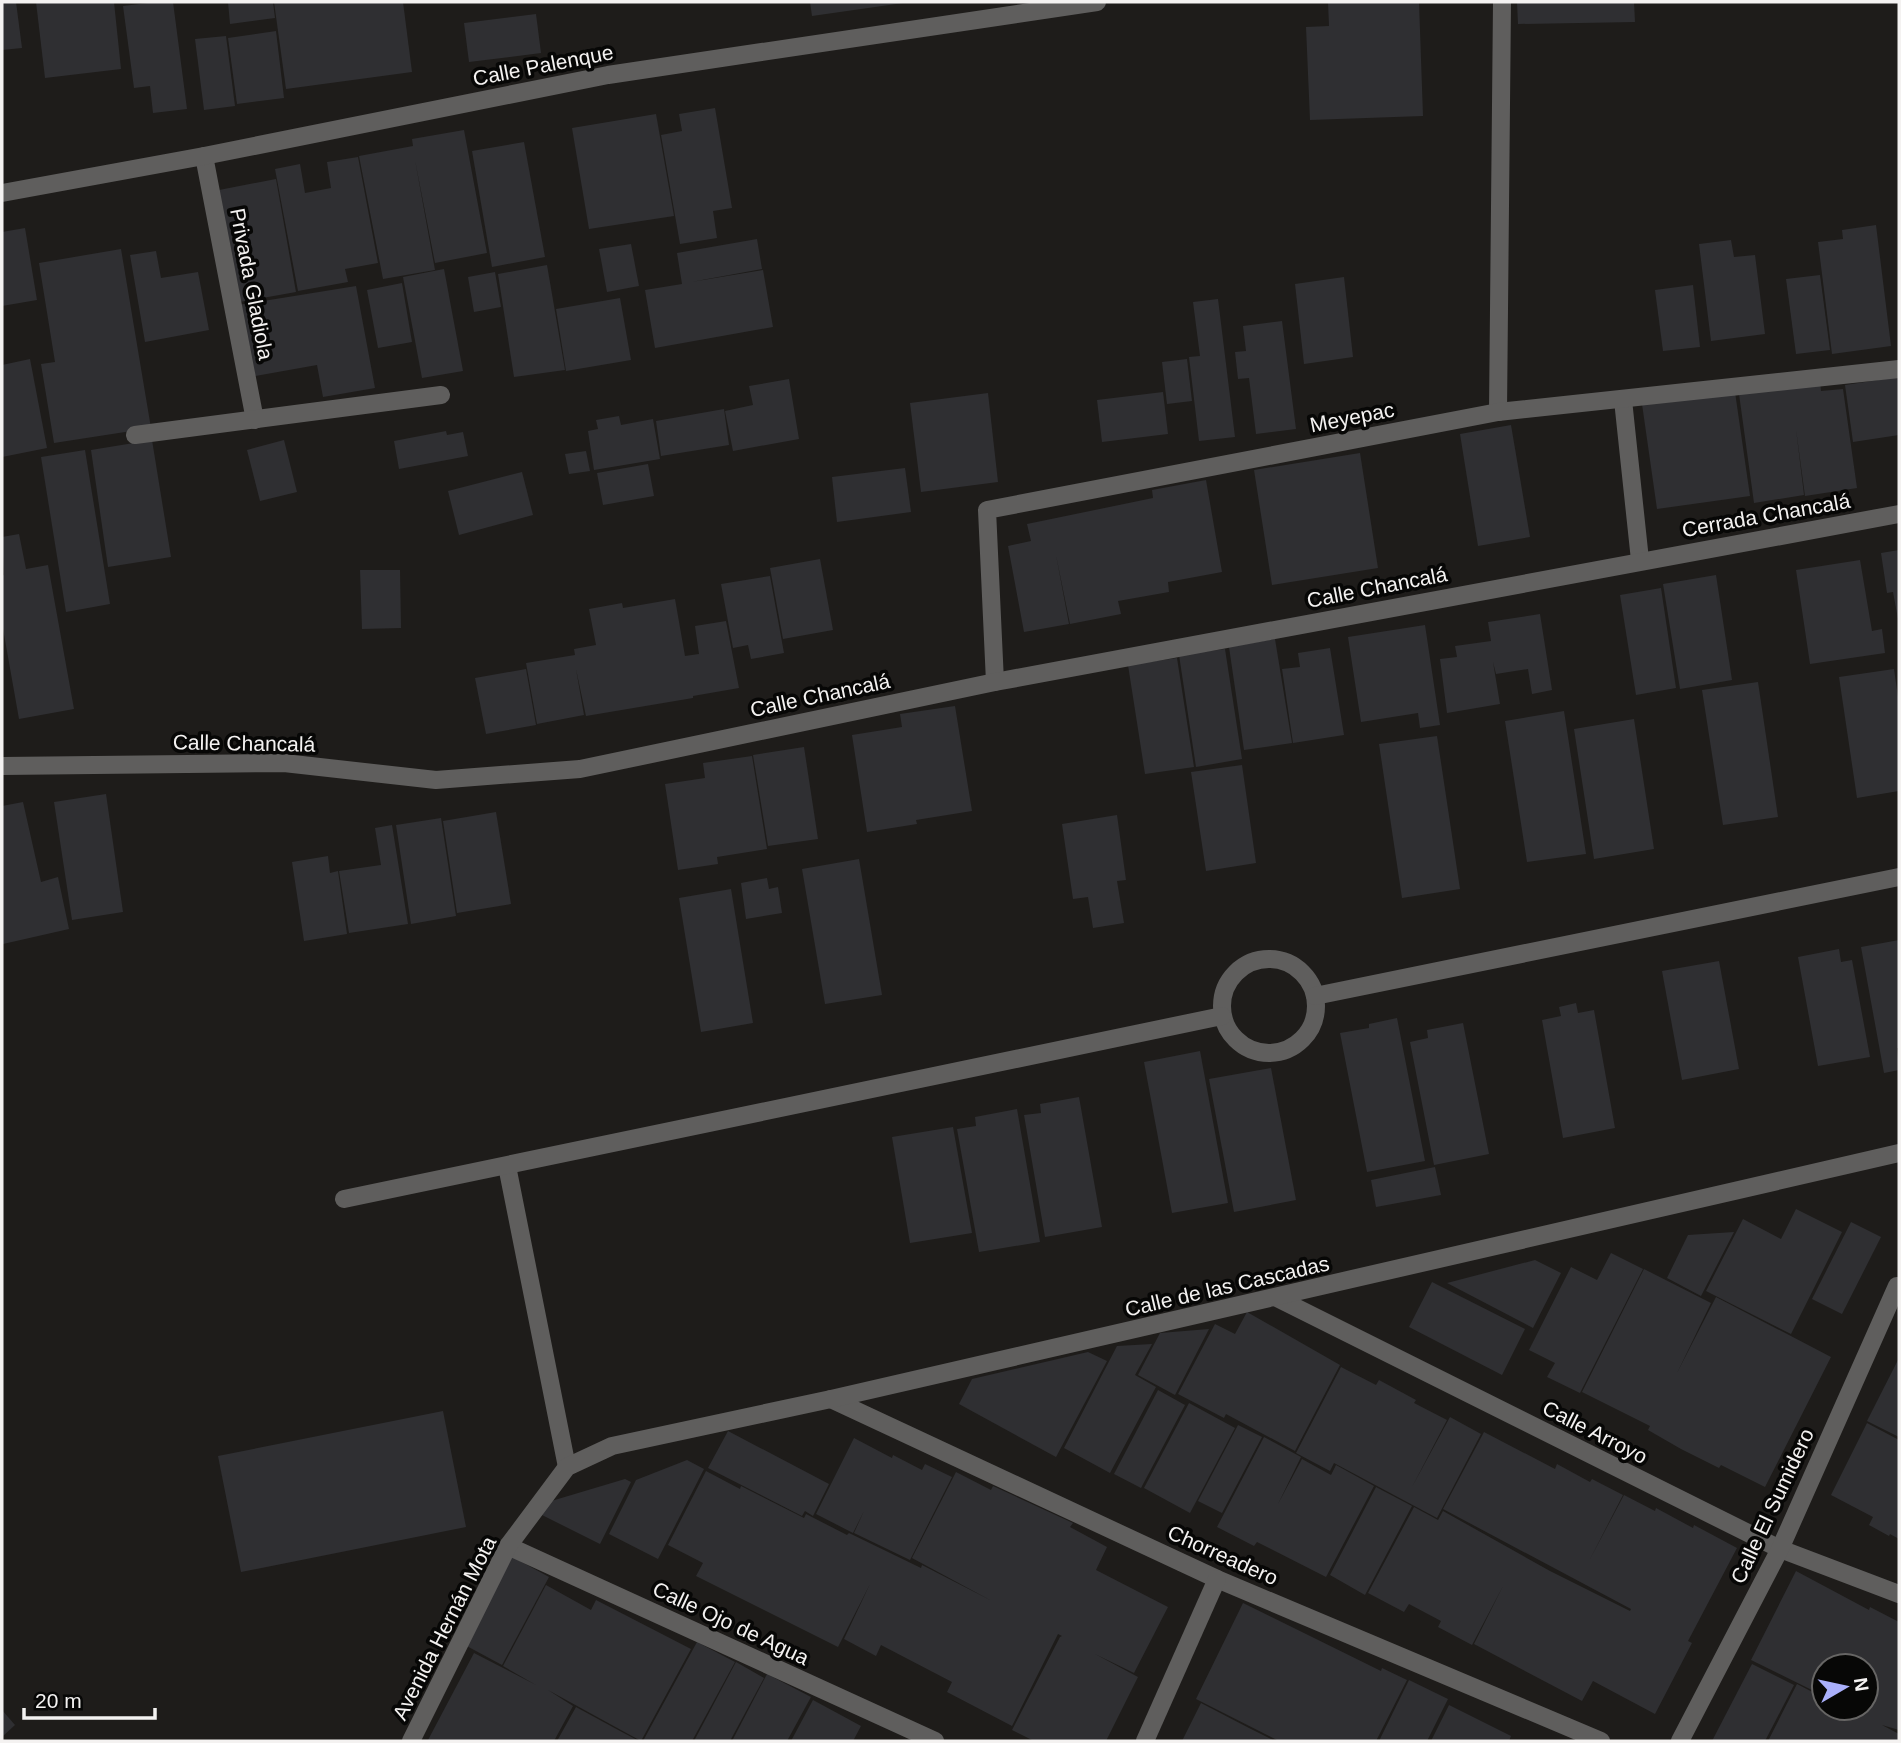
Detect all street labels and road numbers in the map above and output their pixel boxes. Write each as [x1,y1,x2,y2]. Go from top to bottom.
street label: Calle Palenque [471,40,615,90]
street label: Privada Gladiola [226,206,278,362]
street label: Meyepac [1308,398,1396,436]
street label: Cerrada Chancalá [1680,489,1852,541]
street label: Calle Chancalá [1305,562,1449,612]
street label: Calle Chancalá [748,669,892,721]
street label: Calle Chancalá [173,730,316,756]
street label: Calle de las Cascadas [1123,1251,1331,1321]
street label: Calle Arroyo [1539,1396,1651,1468]
street label: Calle El Sumidero [1726,1425,1818,1587]
street label: Chorreadero [1164,1521,1282,1589]
street label: Avenida Hernán Mota [388,1532,500,1724]
street label: Calle Ojo de Agua [649,1577,813,1669]

